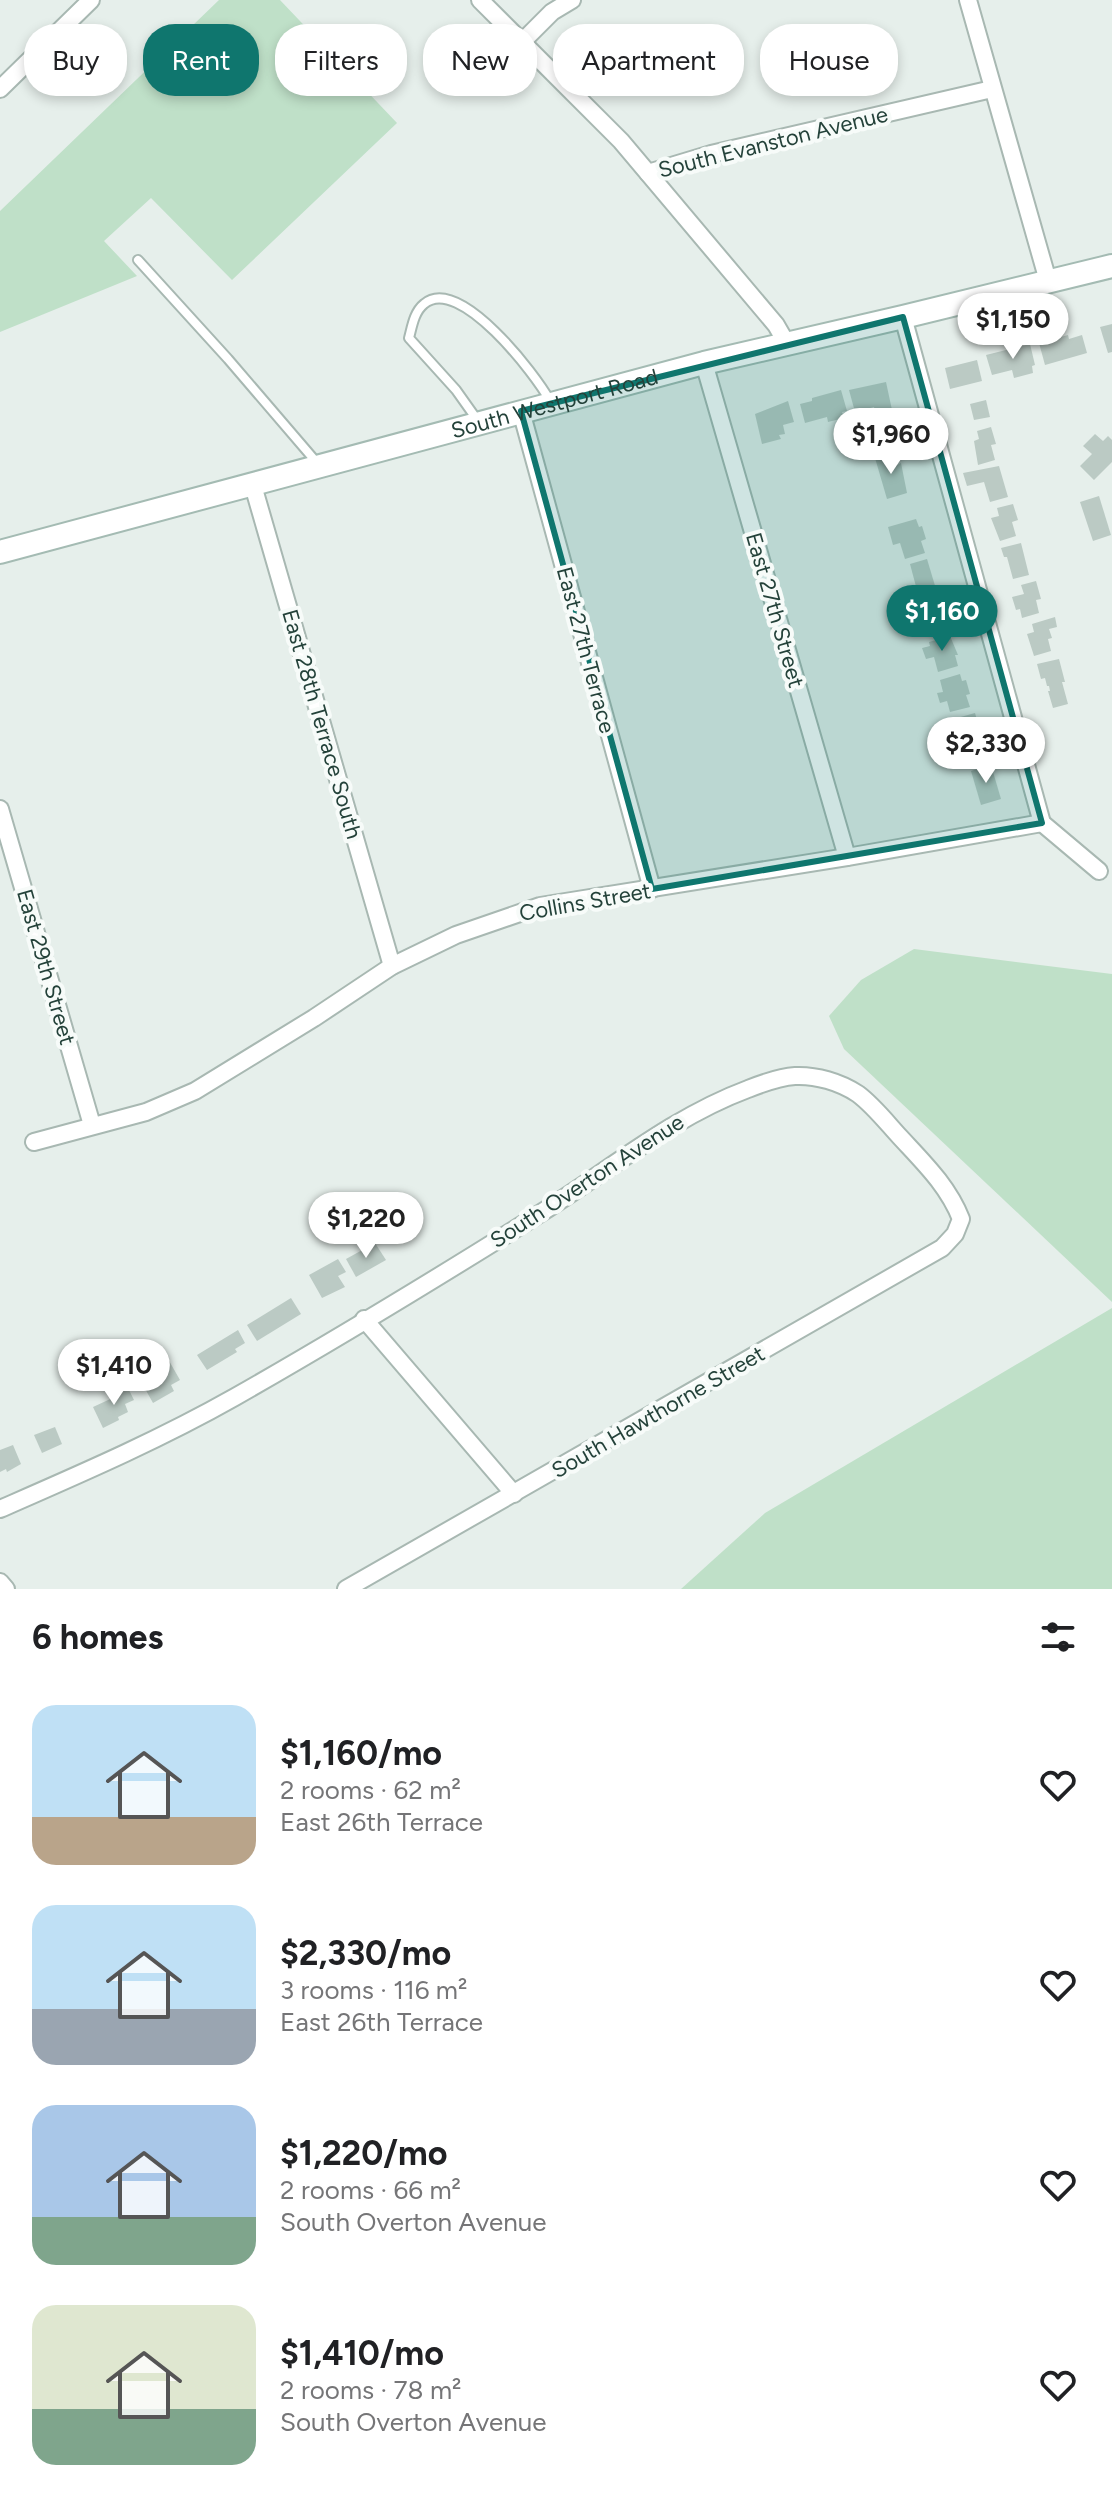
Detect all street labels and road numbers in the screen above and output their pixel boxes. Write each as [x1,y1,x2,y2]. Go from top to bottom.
street label: South Evanston Avenue [655,100,891,184]
street label: South Westport Road [448,363,661,444]
street label: East 27th Street [740,529,810,691]
street label: East 27th Terrace [551,564,621,736]
street label: East 28th Terrace South [276,606,368,842]
street label: Collins Street [517,877,653,927]
street label: East 29th Street [11,886,81,1048]
street label: South Overton Avenue [485,1108,689,1254]
street label: South Hawthorne Street [547,1340,769,1484]

